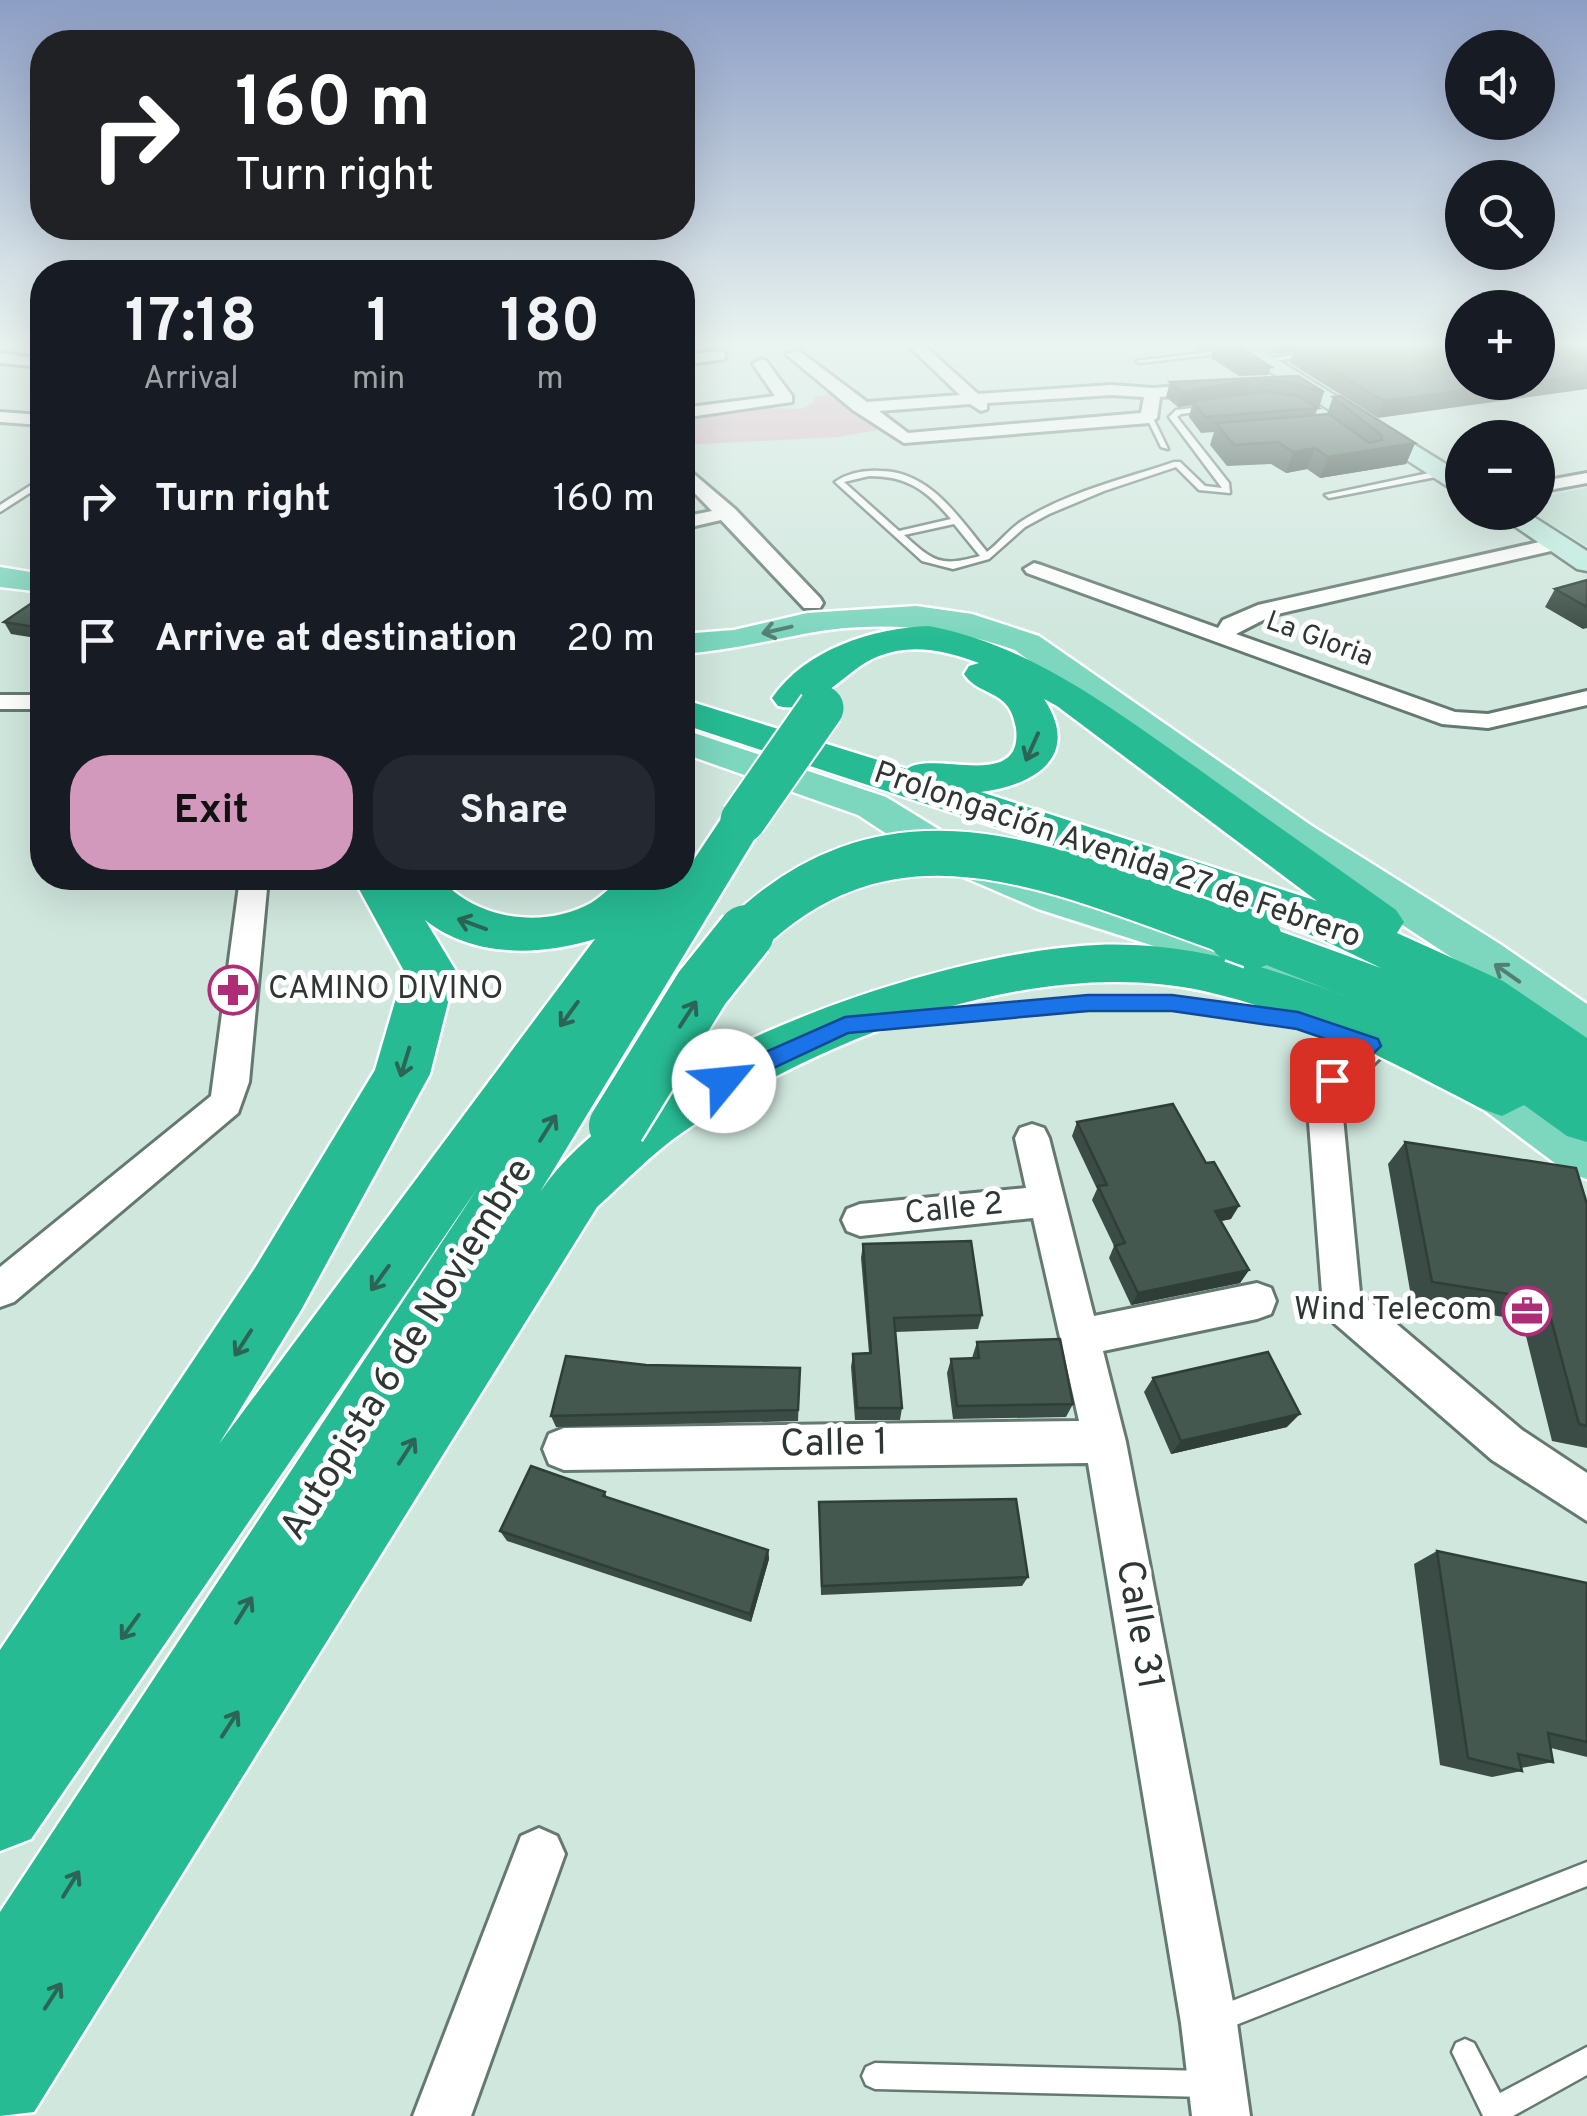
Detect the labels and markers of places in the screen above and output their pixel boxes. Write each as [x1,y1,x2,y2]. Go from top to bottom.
pharmacy icon: CAMINO DIVINO [207,964,259,1016]
place label: CAMINO DIVINO [268,970,503,1010]
pin [1290,1038,1375,1123]
office icon: Wind Telecom [1501,1285,1553,1337]
place label: Wind Telecom [1294,1291,1492,1331]

